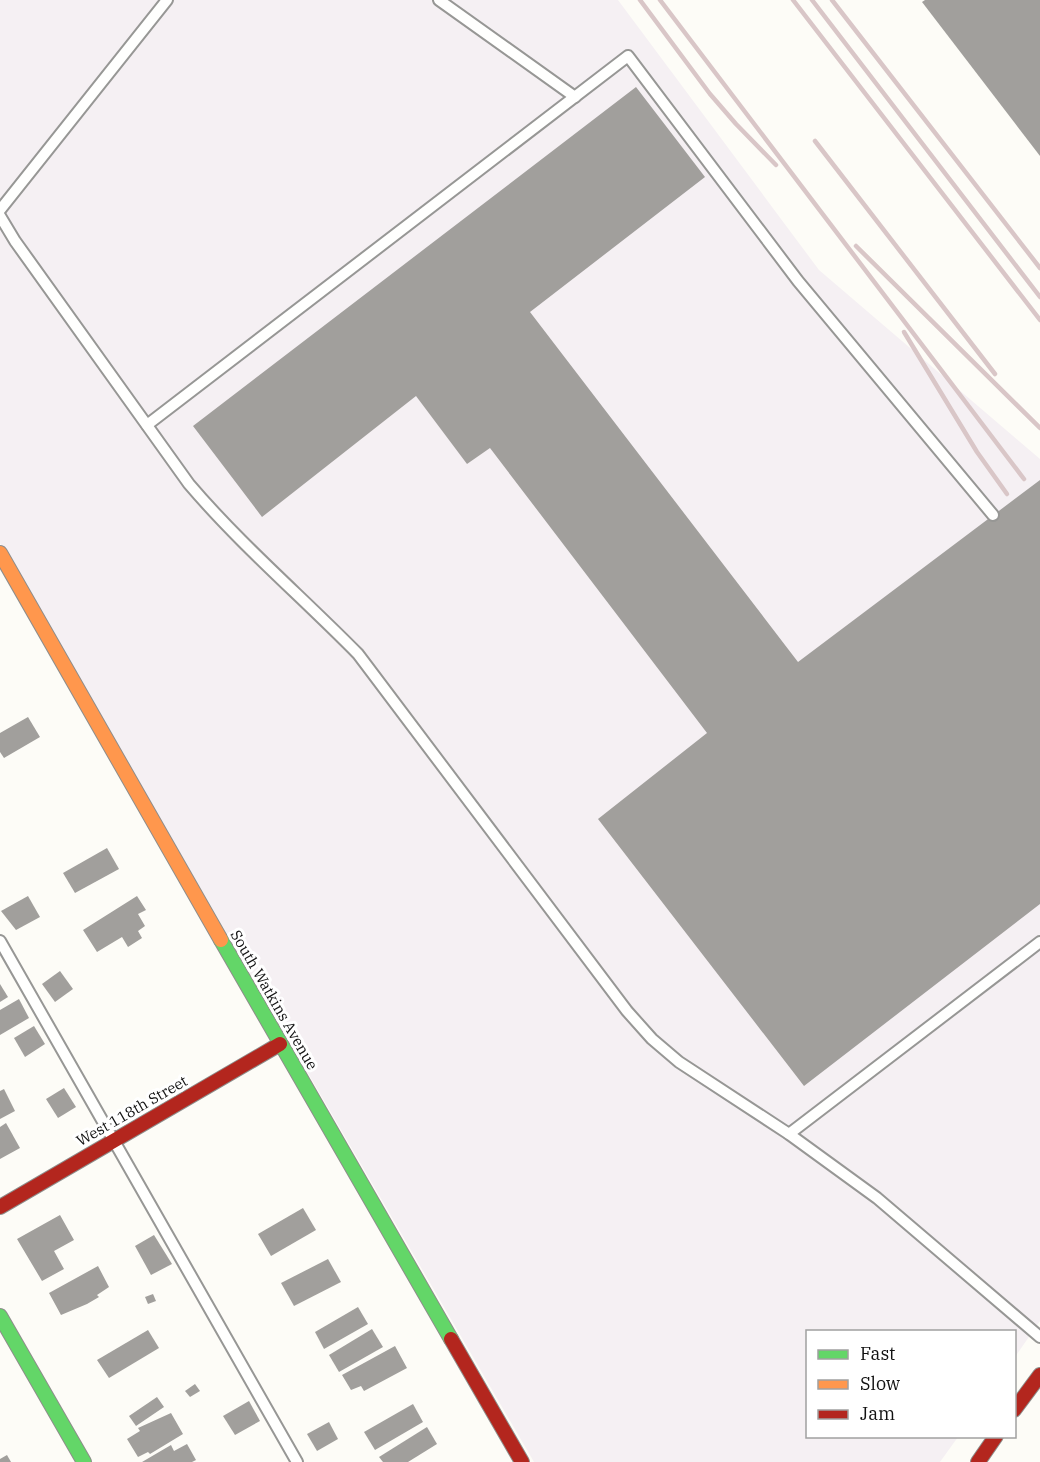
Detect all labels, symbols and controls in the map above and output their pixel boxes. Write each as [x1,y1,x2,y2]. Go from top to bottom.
street label: South Watkins Avenue [227,926,322,1073]
street label: West 118th Street [73,1071,191,1150]
legend [806,1330,1016,1438]
text: Fast [860,1342,895,1365]
text: Slow [860,1372,900,1395]
text: Jam [860,1402,895,1425]

